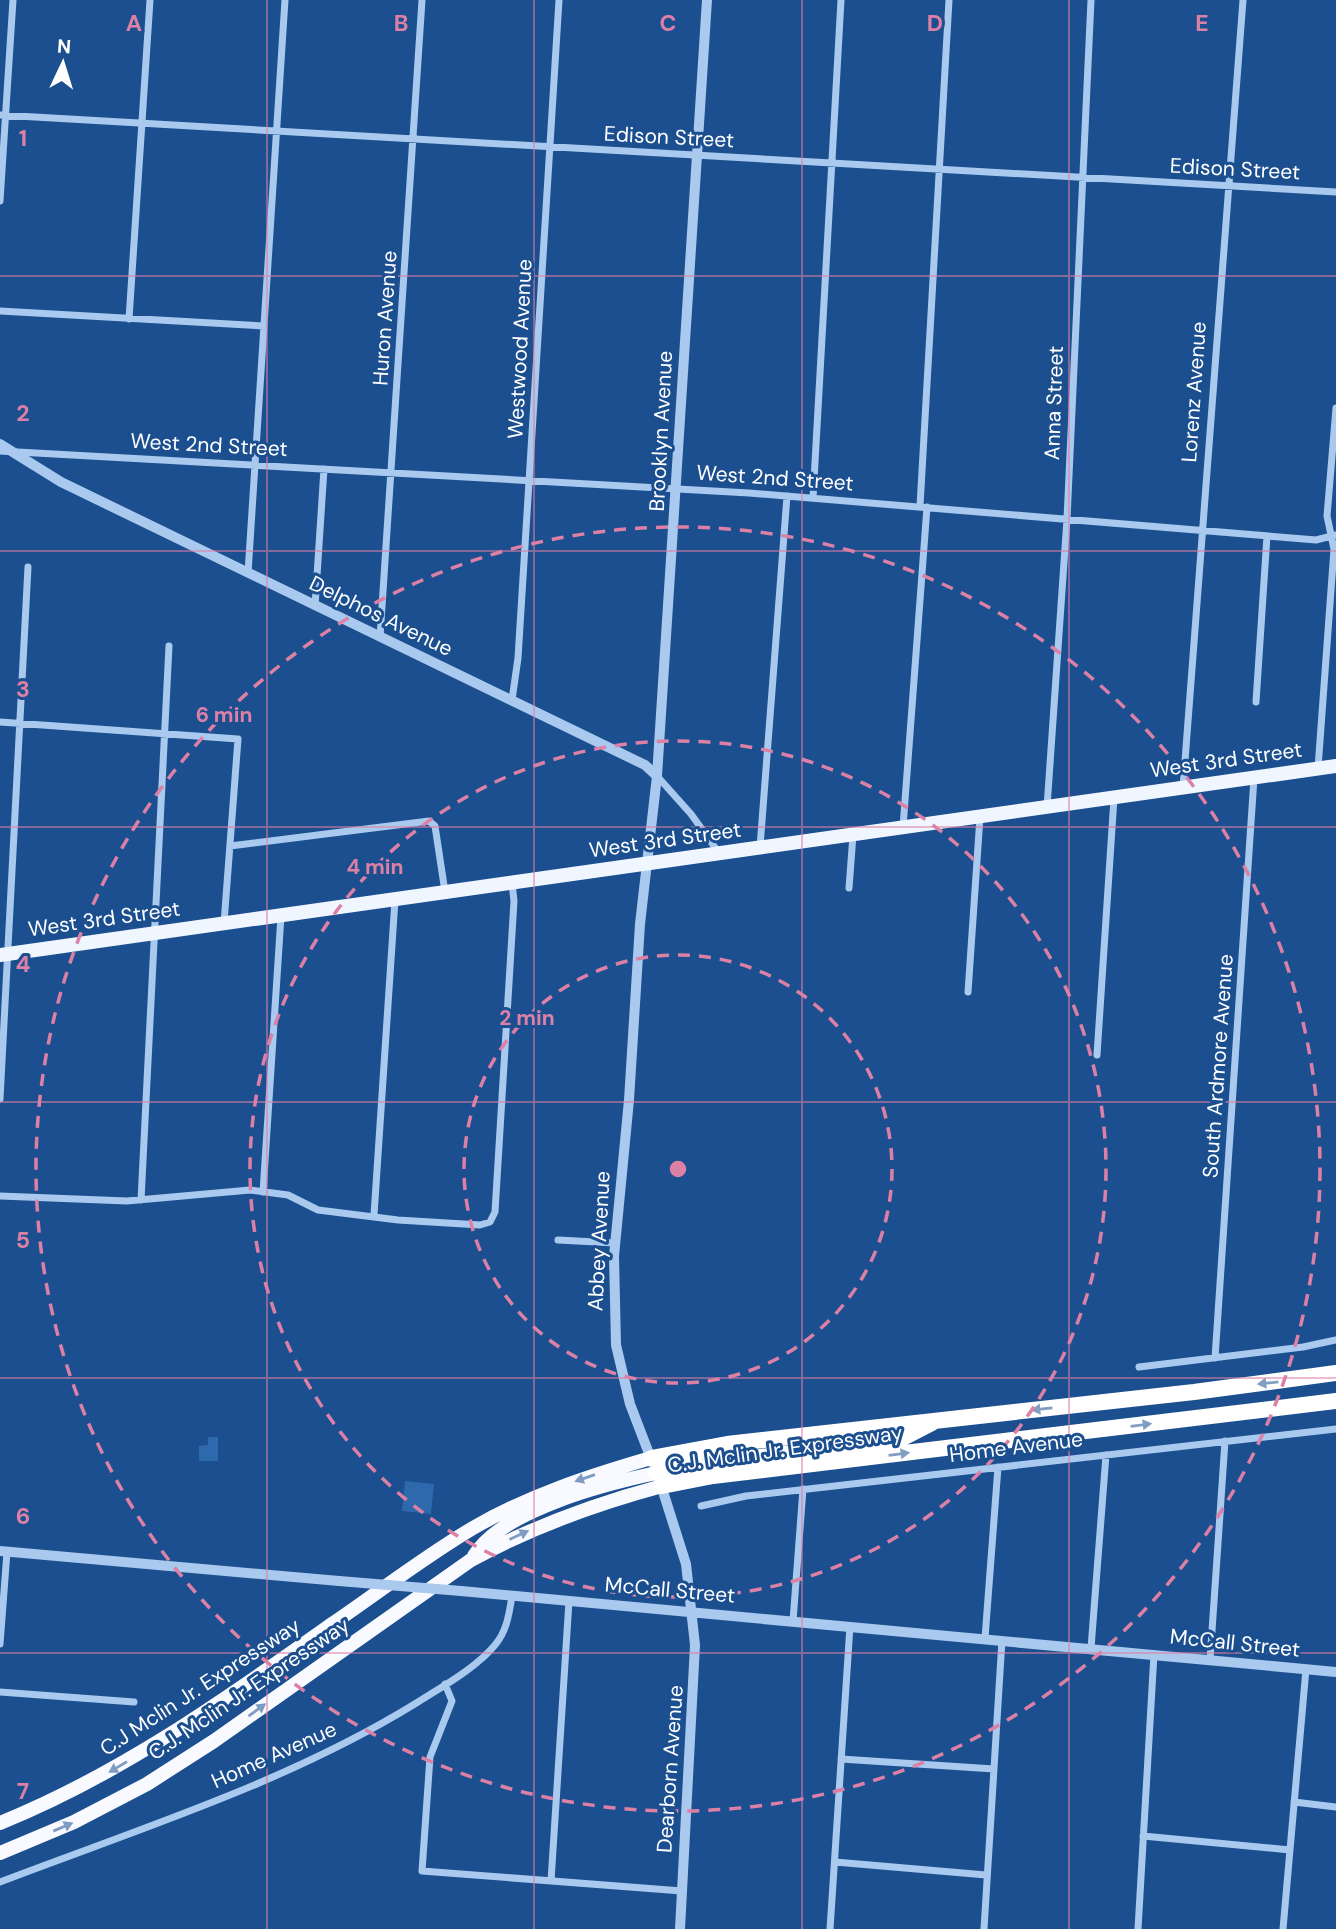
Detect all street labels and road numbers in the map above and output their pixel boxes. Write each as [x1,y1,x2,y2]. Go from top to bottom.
street label: Edison Street [603,120,735,154]
street label: Edison Street [1169,152,1301,186]
street label: Huron Avenue [366,250,404,386]
street label: Westwood Avenue [501,258,539,440]
street label: Lorenz Avenue [1175,321,1213,463]
street label: Anna Street [1038,345,1070,461]
street label: Brooklyn Avenue [643,350,679,512]
street label: West 2nd Street [130,427,288,463]
street label: West 2nd Street [695,459,855,497]
street label: Delphos Avenue [305,569,457,663]
street label: West 3rd Street [1148,735,1304,785]
street label: West 3rd Street [587,815,743,865]
street label: West 3rd Street [26,894,182,944]
street label: South Ardmore Avenue [1196,953,1240,1179]
street label: Abbey Avenue [581,1170,617,1312]
street label: C.J. Mclin Jr. Expressway [666,1419,905,1479]
street label: Home Avenue [948,1425,1084,1469]
street label: McCall Street [604,1570,736,1610]
street label: C.J. Mclin Jr. Expressway [143,1611,355,1767]
street label: C.J Mclin Jr. Expressway [94,1612,306,1762]
street label: McCall Street [1169,1622,1301,1664]
street label: Dearborn Avenue [650,1684,690,1854]
street label: Home Avenue [207,1715,341,1795]

